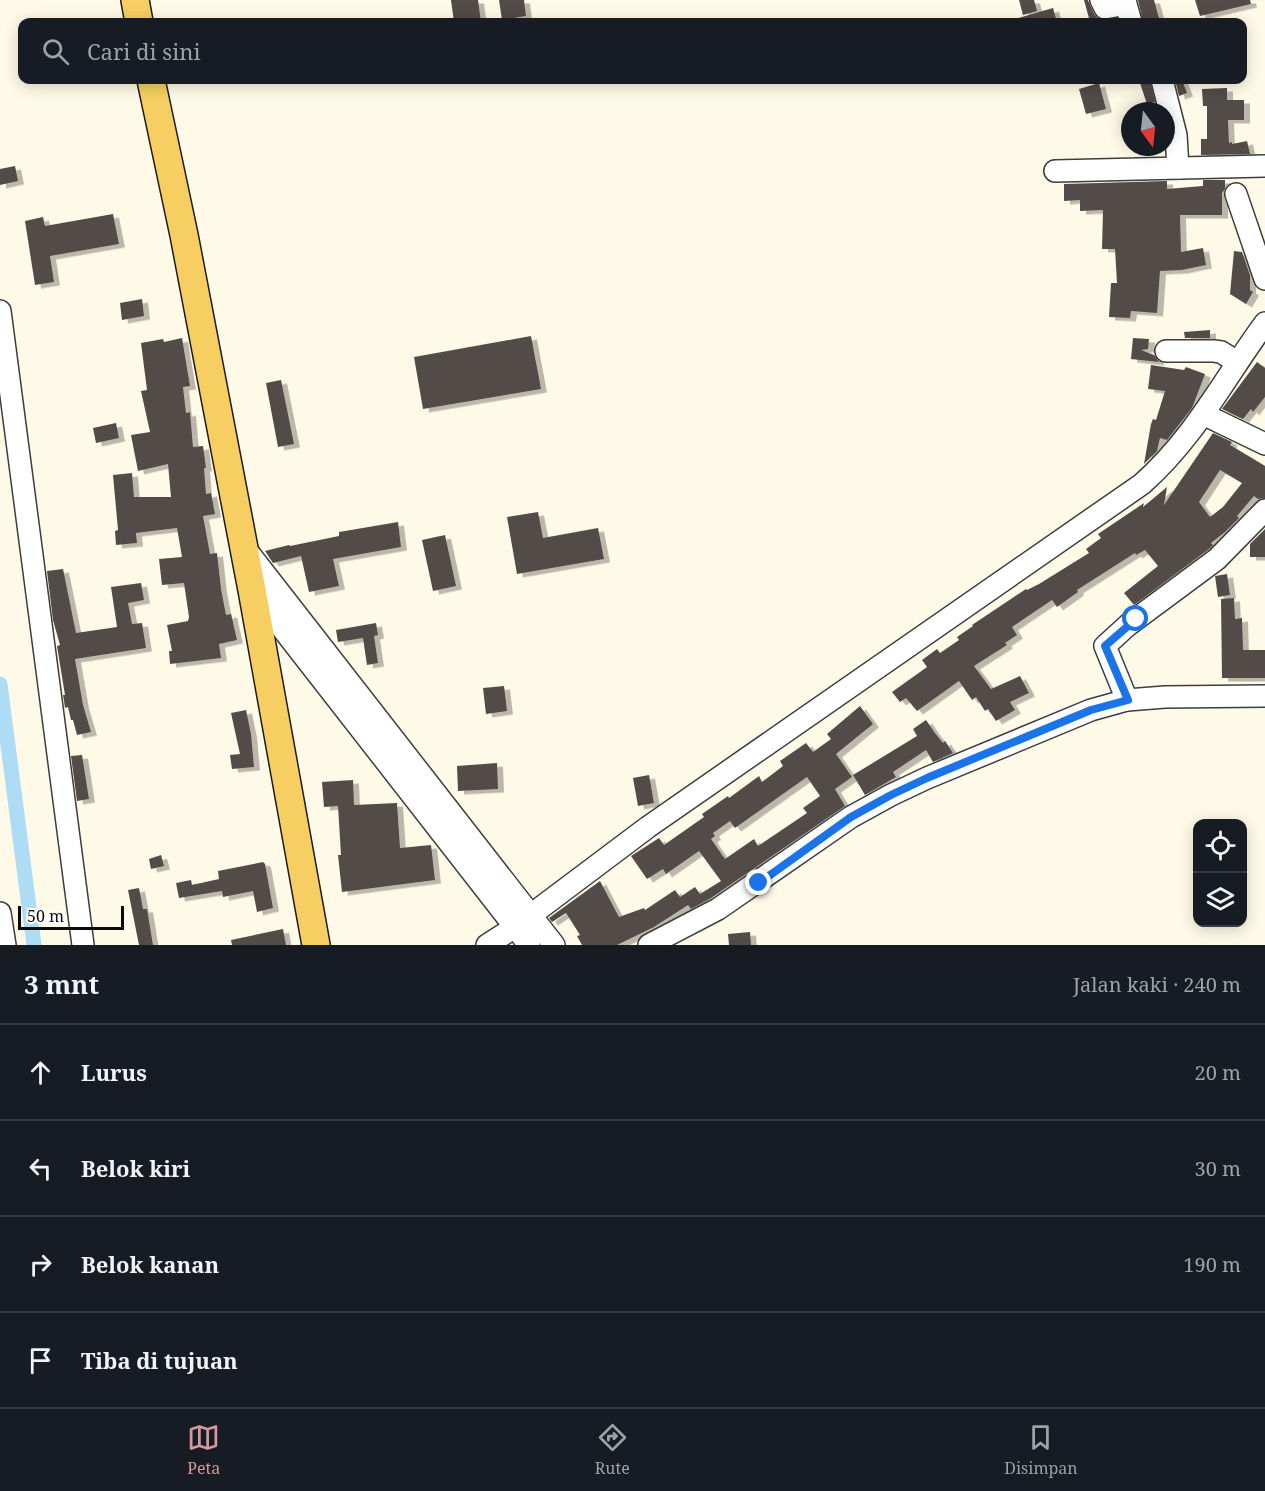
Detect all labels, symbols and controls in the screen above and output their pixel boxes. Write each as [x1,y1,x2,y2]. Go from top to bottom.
search box [18,18,1247,84]
icon: search [39,35,72,68]
text: Cari di sini [87,36,200,66]
north arrow [1121,102,1175,156]
route start [1122,605,1148,631]
map controls [1193,819,1247,927]
button: locate [1193,819,1247,873]
route end [745,869,771,895]
button: layers [1193,873,1247,927]
scale bar [18,903,124,930]
text: 50 m [27,905,64,927]
text: 3 mnt [24,966,99,1002]
text: Jalan kaki · 240 m [1073,971,1241,998]
icon: ahead [24,1056,57,1089]
text: Lurus [81,1057,147,1087]
text: 20 m [1195,1059,1241,1086]
icon: left [24,1152,57,1185]
text: Belok kiri [81,1153,190,1183]
text: 30 m [1195,1155,1241,1182]
icon: right [24,1248,57,1281]
text: Belok kanan [81,1249,219,1279]
text: 190 m [1183,1251,1241,1278]
icon: arrive [24,1344,57,1377]
text: Tiba di tujuan [81,1345,238,1375]
tab: Peta [187,1421,220,1479]
tab: Rute [595,1421,630,1479]
tab: Disimpan [1004,1421,1078,1479]

